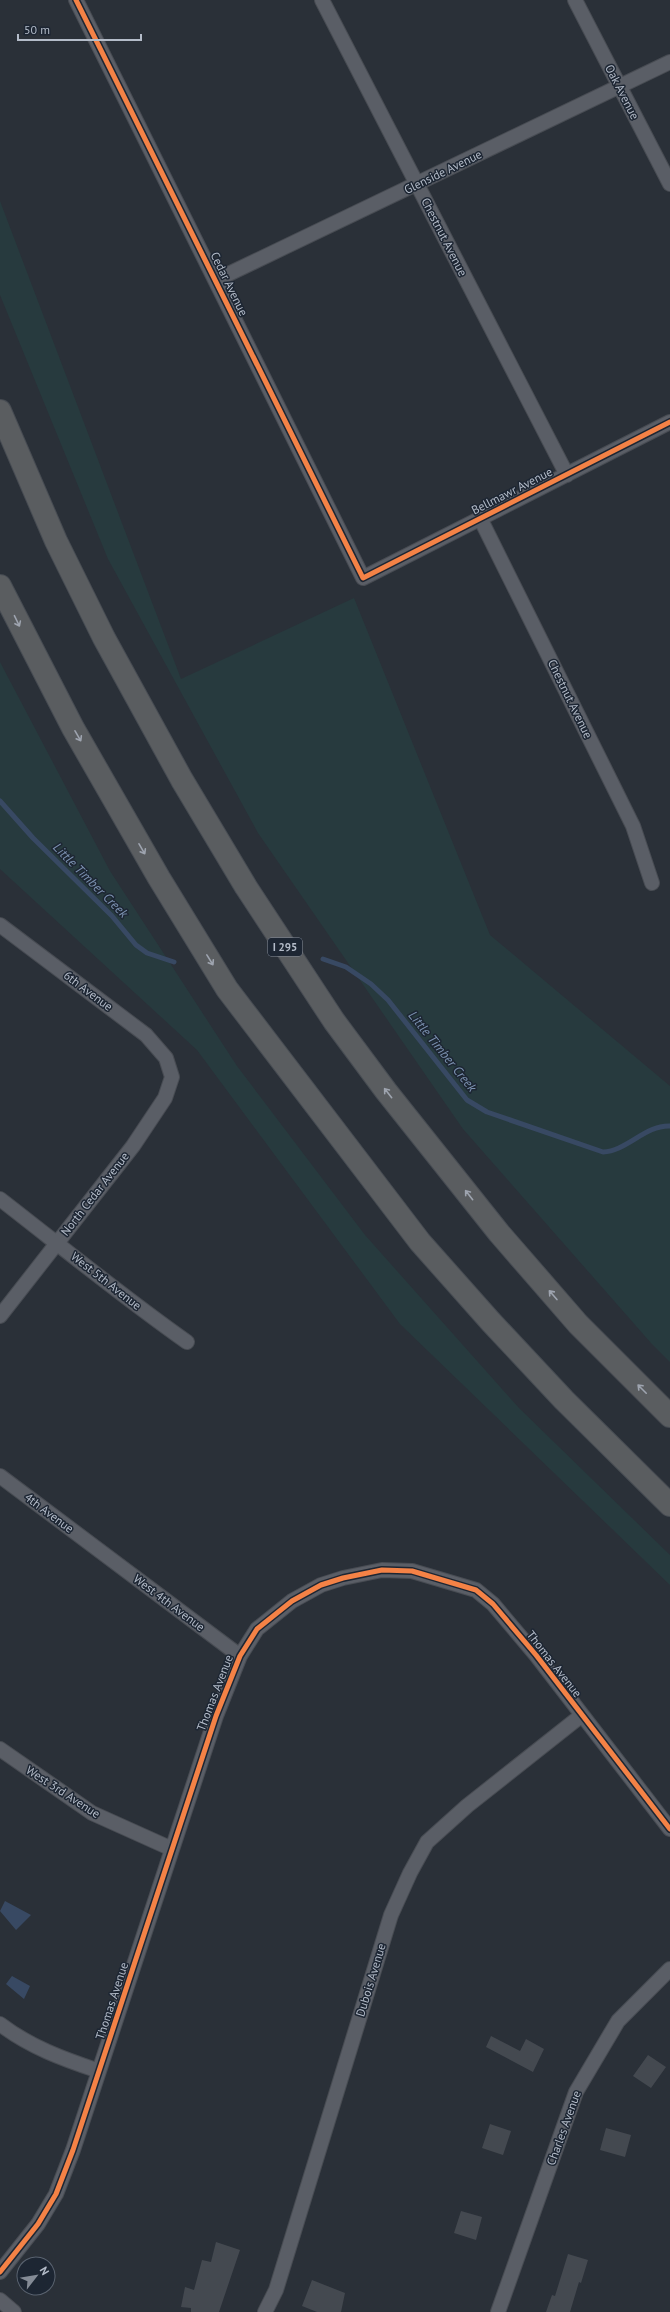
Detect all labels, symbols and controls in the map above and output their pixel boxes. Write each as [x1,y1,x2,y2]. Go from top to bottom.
scale bar [18,16,141,42]
text: 50 m [24,22,50,37]
street label: Oak Avenue [602,62,643,122]
street label: Glenside Avenue [401,146,484,197]
street label: Chestnut Avenue [418,195,471,279]
street label: Cedar Avenue [208,249,251,318]
street label: Bellmawr Avenue [469,464,555,517]
one-way arrow [14,615,21,627]
street label: Chestnut Avenue [545,657,596,741]
one-way arrow [74,730,82,742]
water label: Little Timber Creek [49,839,133,922]
one-way arrow [139,843,146,855]
road number: I 295 [268,938,302,956]
one-way arrow [206,954,214,966]
street label: 6th Avenue [61,967,116,1014]
water label: Little Timber Creek [405,1007,481,1096]
one-way arrow [384,1088,393,1099]
street label: North Cedar Avenue [57,1149,132,1239]
one-way arrow [465,1190,473,1201]
street label: West 5th Avenue [68,1248,145,1313]
one-way arrow [548,1290,557,1300]
one-way arrow [638,1384,647,1394]
street label: 4th Avenue [22,1489,77,1536]
street label: West 4th Avenue [131,1571,208,1634]
street label: Thomas Avenue [524,1627,585,1700]
street label: Thomas Avenue [193,1652,236,1733]
street label: West 3rd Avenue [23,1762,103,1821]
street label: Dubois Avenue [352,1941,389,2018]
street label: Thomas Avenue [92,1960,131,2042]
street label: Charles Avenue [543,2088,584,2167]
north arrow [16,2256,56,2296]
text: N [37,2264,52,2278]

